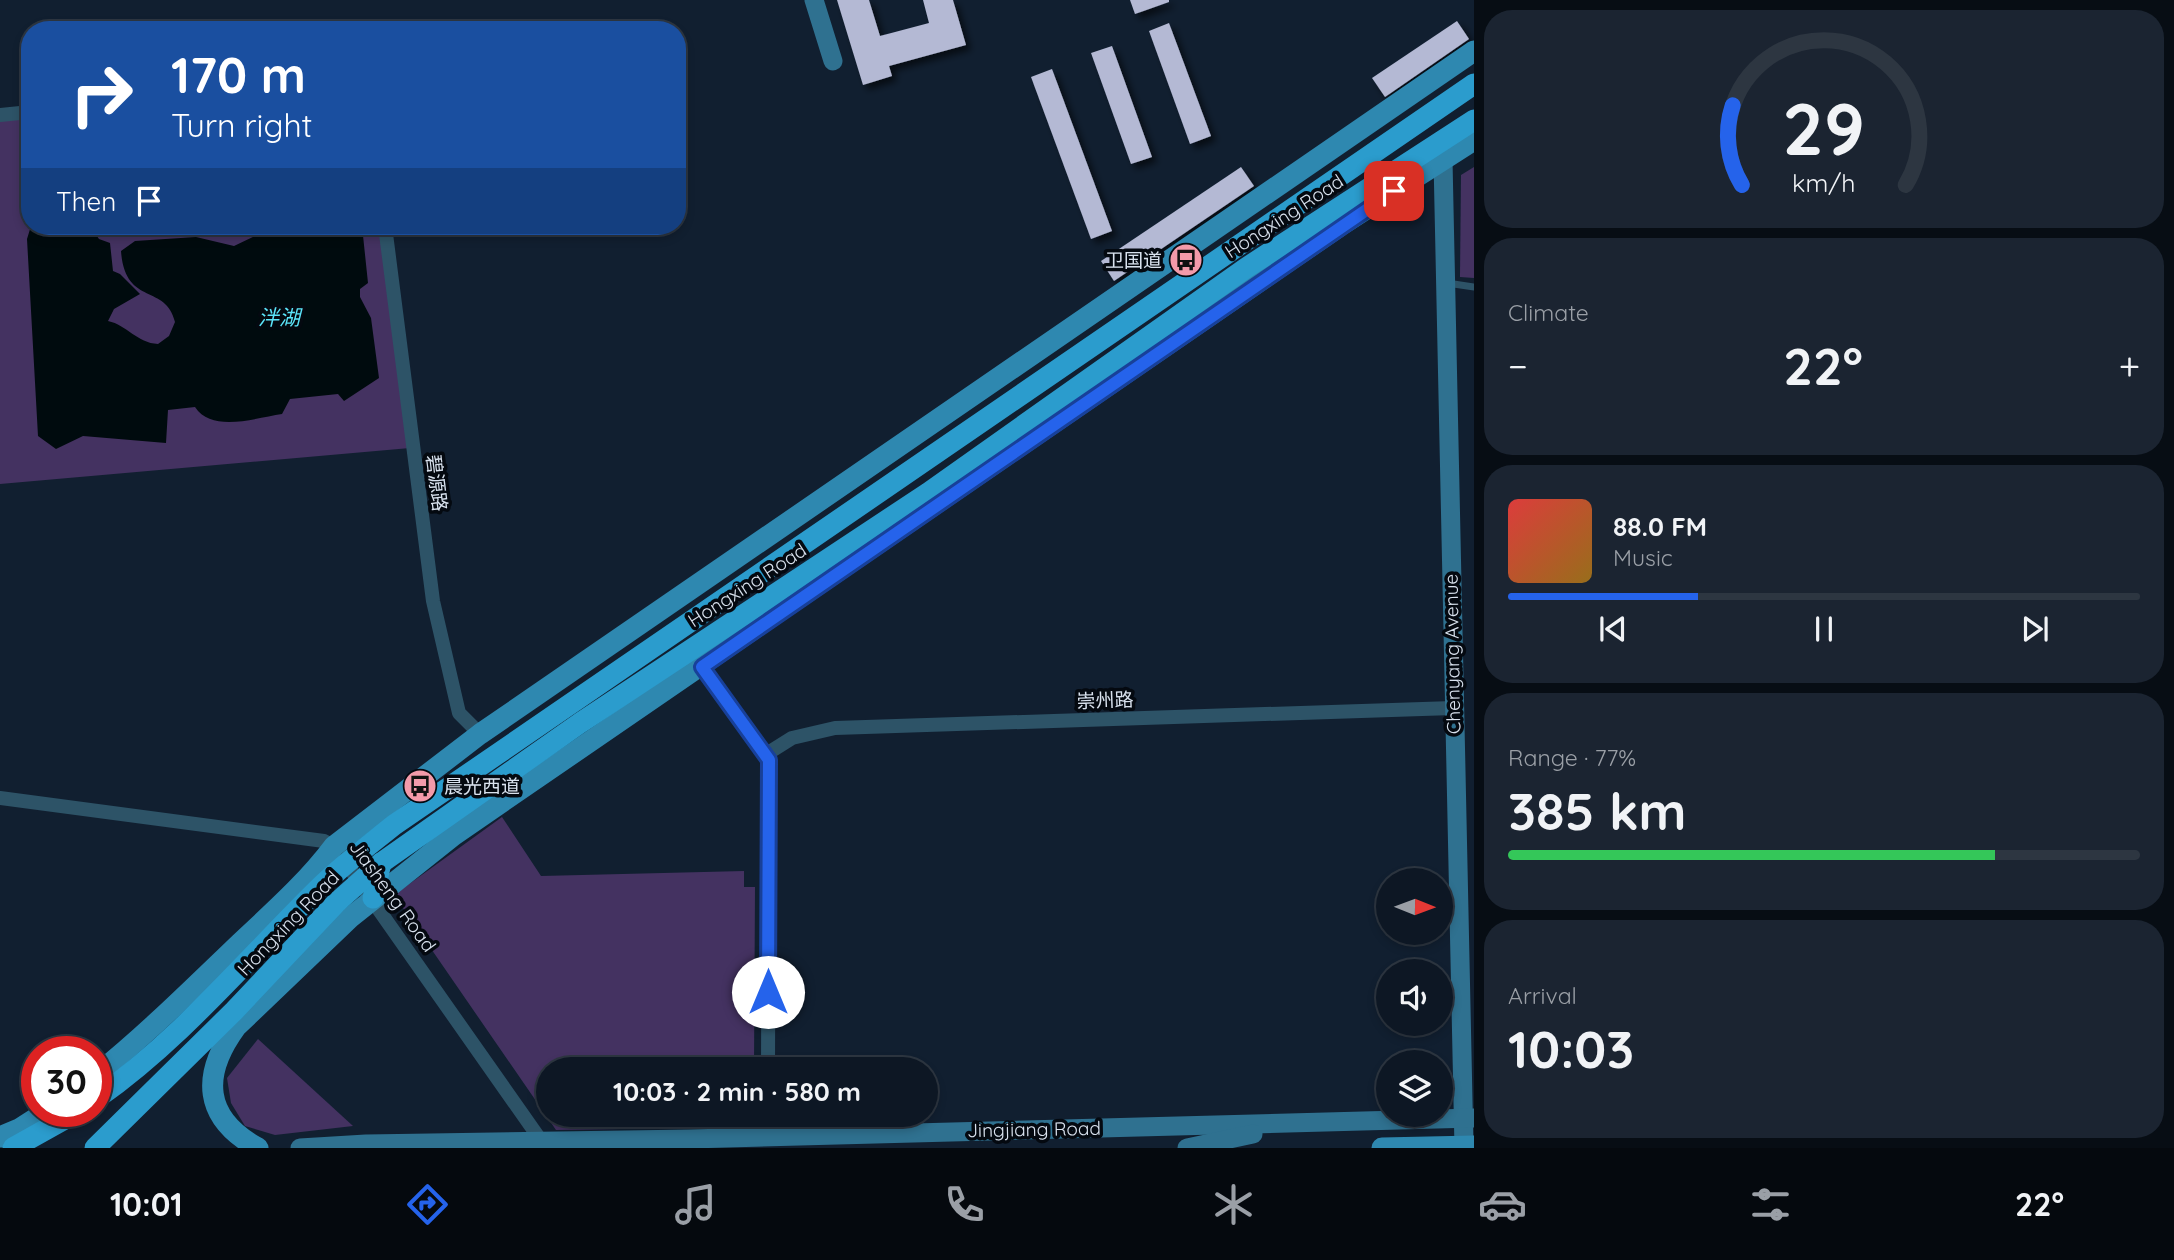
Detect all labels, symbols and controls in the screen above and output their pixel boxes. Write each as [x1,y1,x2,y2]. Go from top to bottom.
text: 170 m [171,44,306,105]
icon: right [56,49,147,140]
text: 29 [1783,82,1865,173]
text: Turn right [171,105,312,145]
pin [1364,161,1424,221]
text: km/h [1792,167,1856,198]
street label: Hongxing Road [1220,169,1348,263]
icon: arrive [1375,172,1413,210]
icon: arrive [130,182,168,220]
text: Then [56,185,116,218]
bus stop icon: 卫国道 [1167,241,1205,279]
place label: 卫国道 [1105,248,1162,272]
text: Climate [1508,298,1589,327]
water label: 泮湖 [258,304,303,330]
text: 22° [1783,333,1863,398]
text: − [1508,342,1528,390]
text: + [2119,342,2140,390]
street label: 碧源路 [422,453,452,513]
text: 88.0 FM [1613,510,1707,543]
street label: Hongxing Road [683,538,811,632]
text: Music [1613,543,1673,572]
street label: Chenyang Avenue [1439,574,1465,734]
icon: previous [1594,610,1632,648]
icon: pause [1805,610,1843,648]
icon: next [2016,610,2054,648]
street label: 崇州路 [1076,687,1134,713]
text: Range · 77% [1508,743,1636,772]
bus stop icon: 晨光西道 [401,767,439,805]
place label: 晨光西道 [444,774,520,798]
text: 385 km [1508,778,1686,843]
street label: Jiasheng Road [344,836,442,956]
street label: Hongxing Road [232,866,344,980]
north arrow [1376,868,1452,945]
map controls [1376,868,1453,1127]
position arrow [731,955,805,1029]
button: sound [1376,959,1453,1036]
text: Arrival [1508,981,1577,1010]
text: 10:03 [1508,1016,1634,1081]
speed limit sign: 30 [21,1036,112,1127]
button: layers [1376,1050,1453,1127]
text: 10:03 · 2 min · 580 m [613,1075,861,1108]
street label: Jingjiang Road [967,1116,1101,1142]
icon: directions [403,1180,452,1229]
icon: music [671,1180,720,1229]
icon: phone [940,1180,989,1229]
icon: climate [1209,1180,1258,1229]
icon: car [1478,1180,1527,1229]
icon: filters [1746,1180,1795,1229]
text: 10:01 [110,1184,183,1224]
text: 22° [2015,1184,2064,1224]

